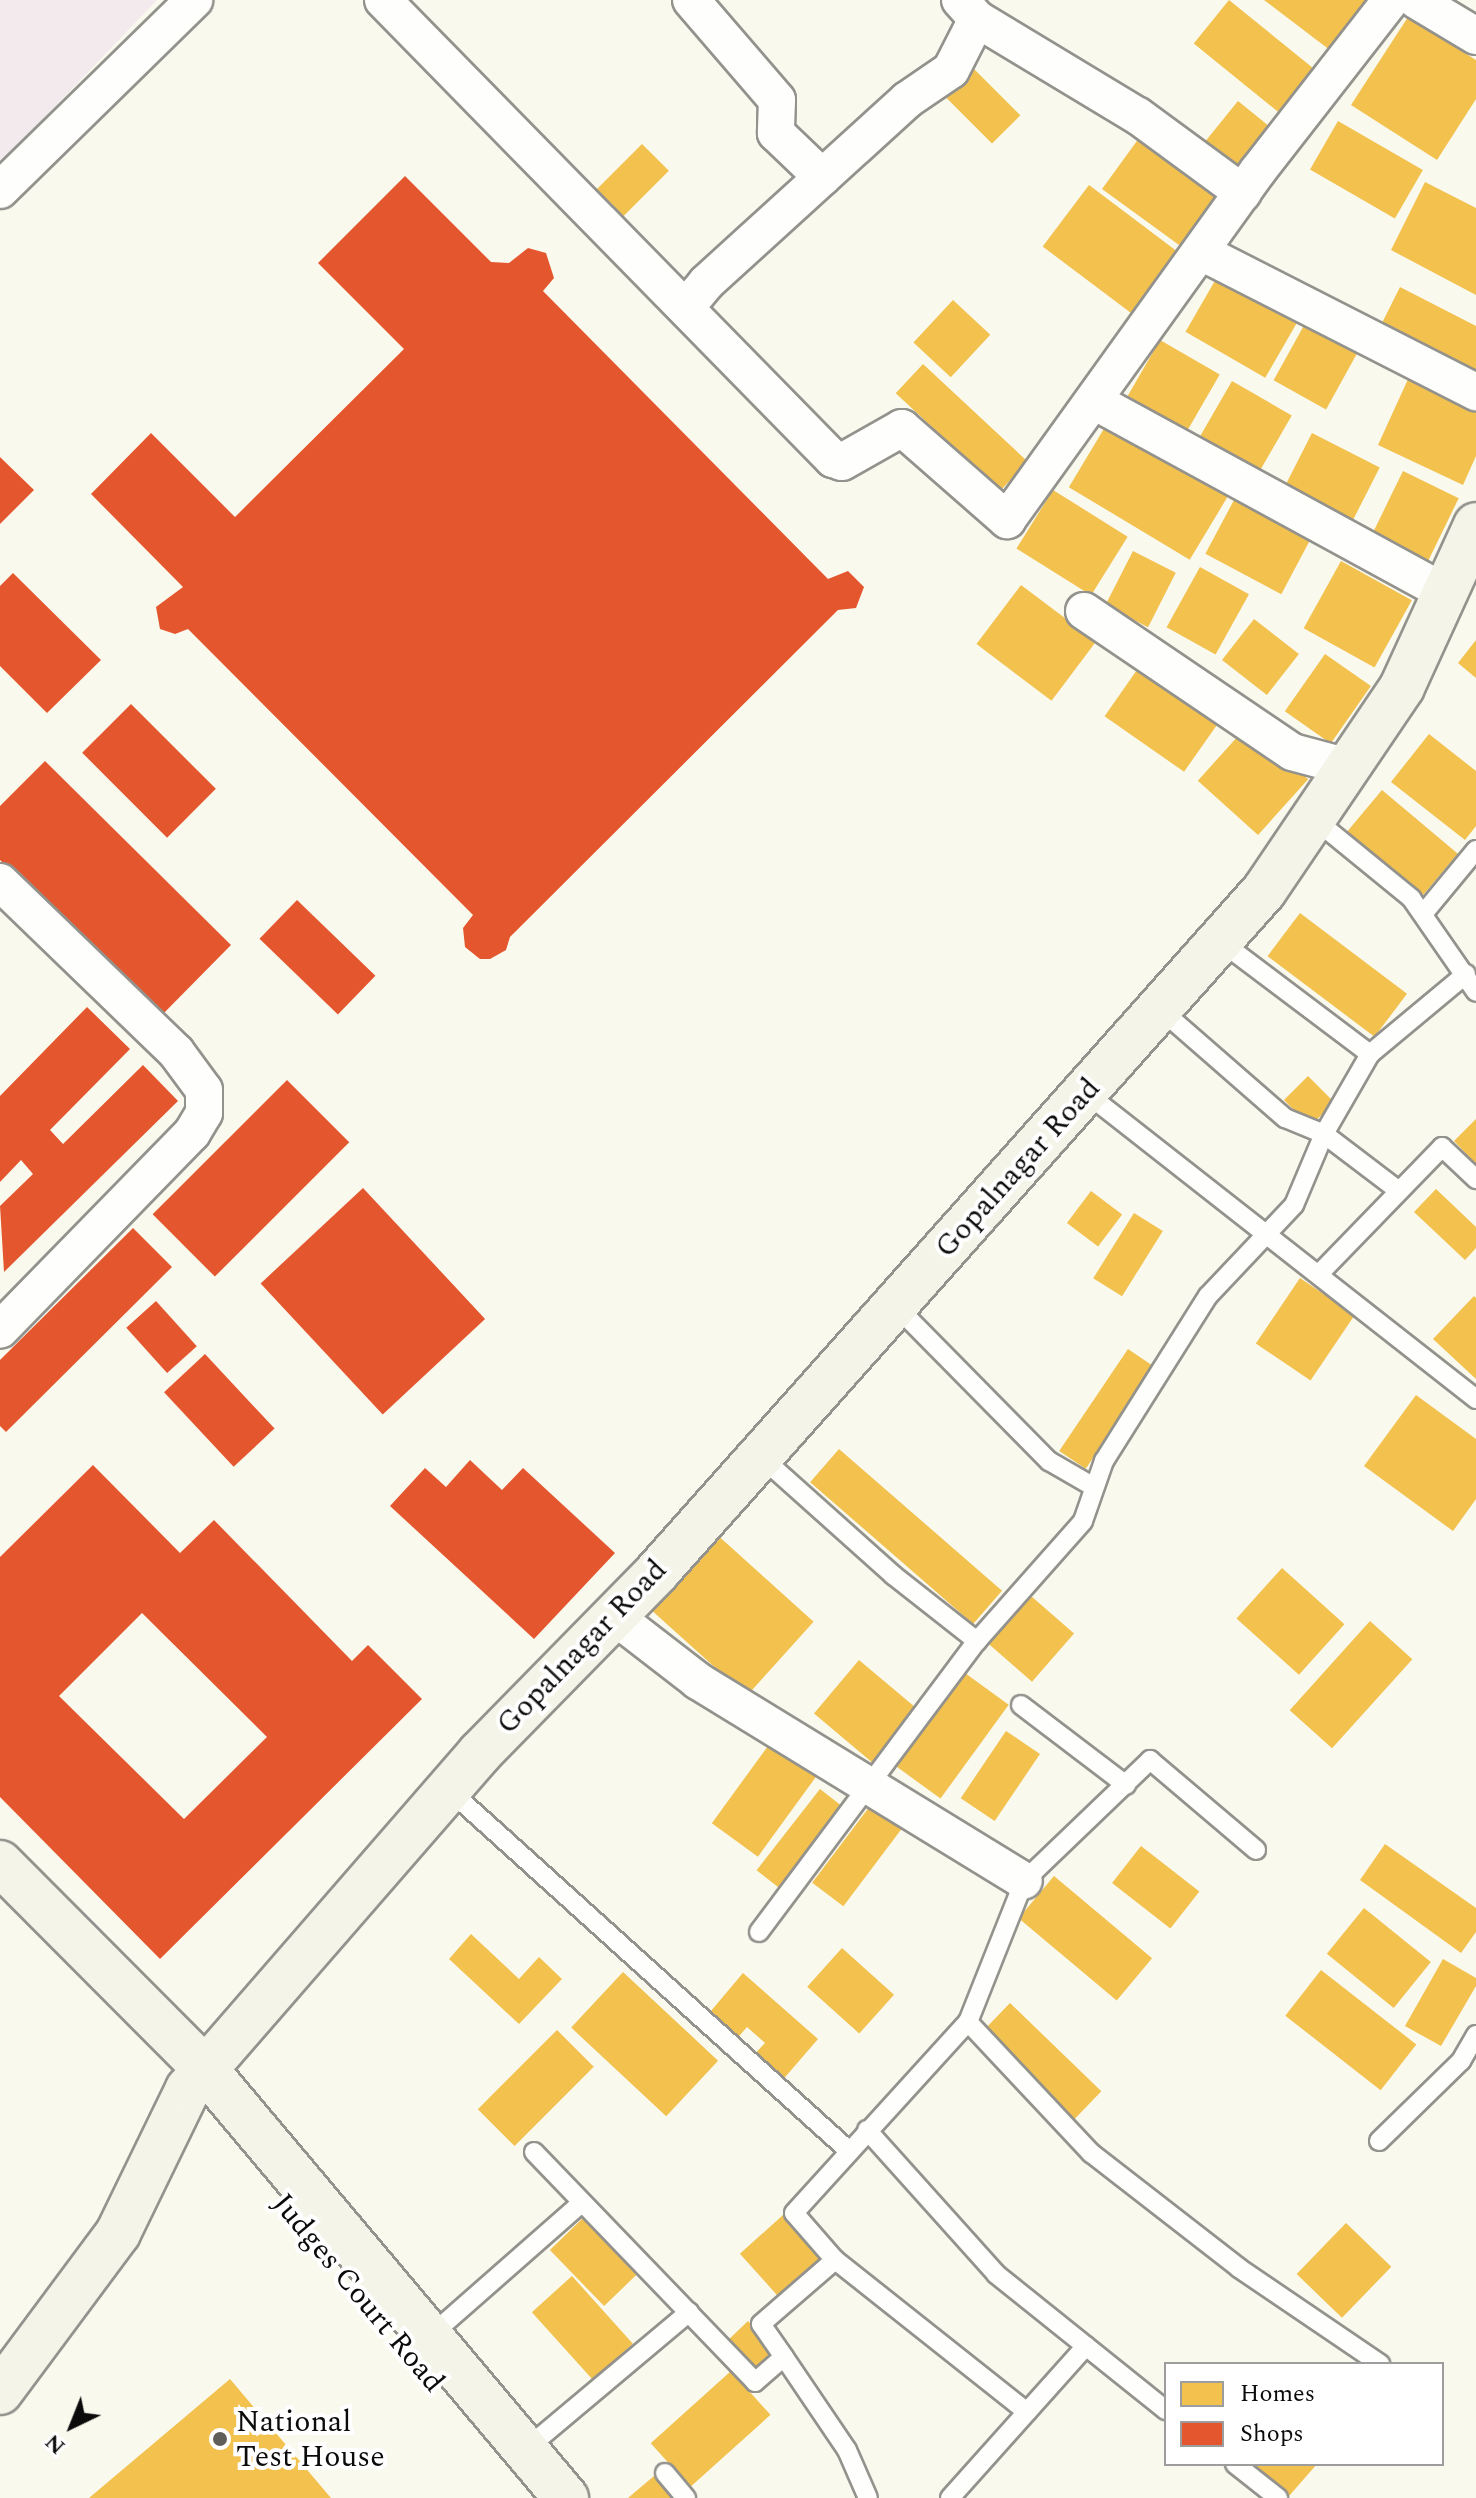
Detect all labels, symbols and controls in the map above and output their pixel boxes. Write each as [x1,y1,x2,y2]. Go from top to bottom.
street label: Gopalnagar Road [928,1071,1108,1265]
street label: Gopalnagar Road [489,1552,675,1742]
street label: Judges Court Road [264,2186,452,2400]
legend [1164,2362,1444,2466]
text: Homes [1240,2376,1315,2412]
north arrow [32,2386,112,2466]
place label: National Test House [236,2404,385,2474]
text: Shops [1240,2416,1304,2452]
text: N [37,2426,73,2462]
marker: National Test House [211,2430,229,2448]

